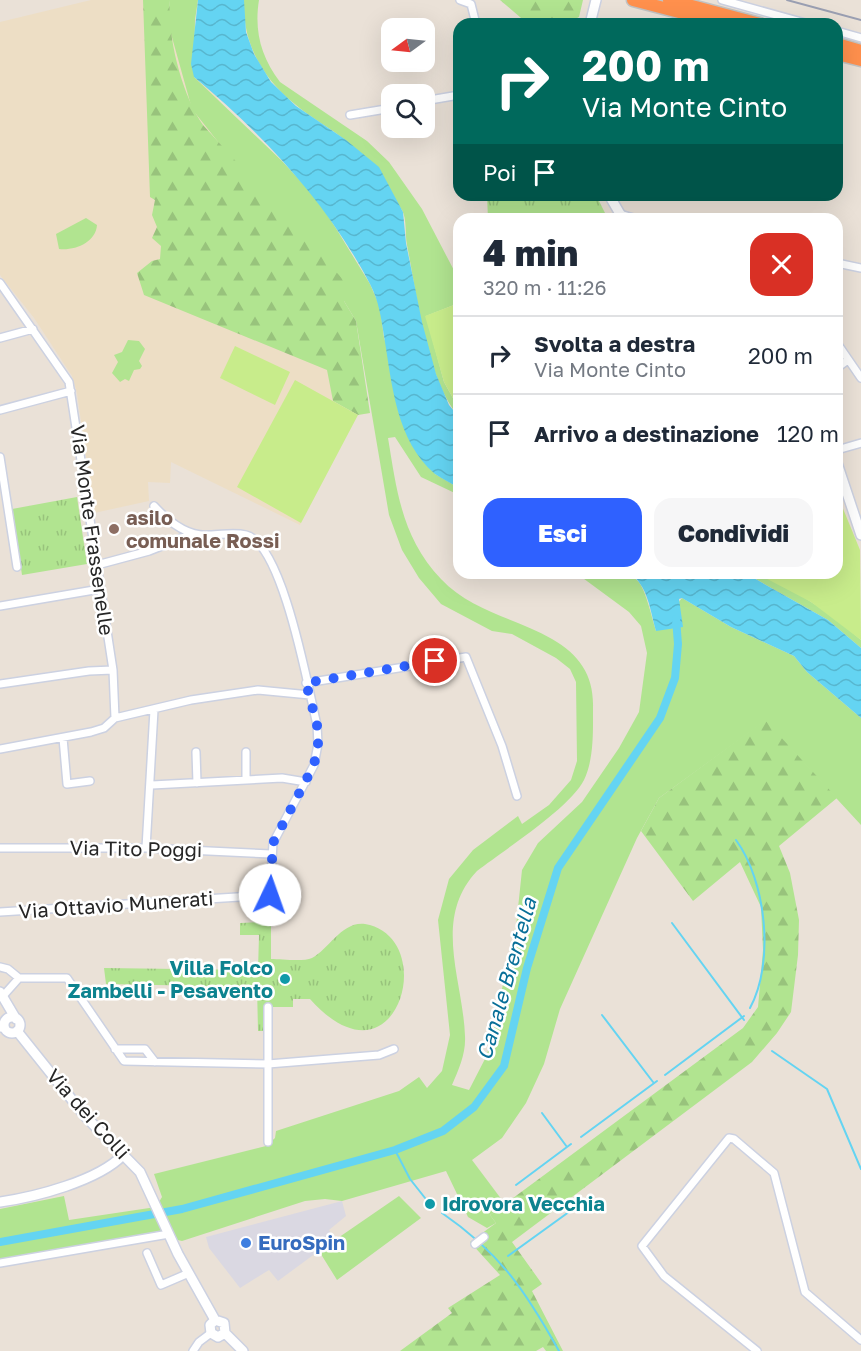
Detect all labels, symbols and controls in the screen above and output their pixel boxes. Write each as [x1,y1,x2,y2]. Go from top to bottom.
north arrow [381,18,435,72]
map controls [381,18,435,138]
text: 200 m [582,40,709,90]
icon: right [483,42,561,120]
button: search [381,84,435,138]
text: Via Monte Cinto [582,91,787,123]
icon: arrive [528,156,561,189]
text: Poi [483,159,516,186]
text: 4 min [483,231,578,274]
button: close [750,233,813,296]
text: 320 m · 11:26 [483,275,607,299]
text: Svolta a destra [534,330,695,357]
icon: right [483,339,516,372]
text: 200 m [748,342,813,369]
text: Via Monte Cinto [534,357,686,381]
icon: arrive [483,417,516,450]
text: Arrivo a destinazione [534,420,759,447]
text: 120 m [777,420,839,447]
street label: Via Monte Frassenelle [66,423,120,637]
button: Esci [483,498,642,567]
button: Condividi [654,498,813,567]
place label: asilo comunale Rossi [126,505,279,552]
marker: asilo comunale Rossi [107,522,121,536]
pin [409,635,460,686]
icon: arrive [418,644,451,677]
street label: Via Tito Poggi [69,835,203,861]
position arrow [238,863,302,927]
street label: Via Ottavio Munerati [18,885,214,923]
water label: Canale Brentella [470,893,542,1063]
place label: Villa Folco Zambelli - Pesavento [68,955,273,1002]
marker: Villa Folco Zambelli - Pesavento [278,972,292,986]
street label: Via dei Colli [42,1063,135,1163]
place label: Idrovora Vecchia [442,1191,605,1215]
marker: Idrovora Vecchia [423,1197,437,1211]
place label: EuroSpin [258,1230,345,1254]
marker: EuroSpin [239,1236,253,1250]

